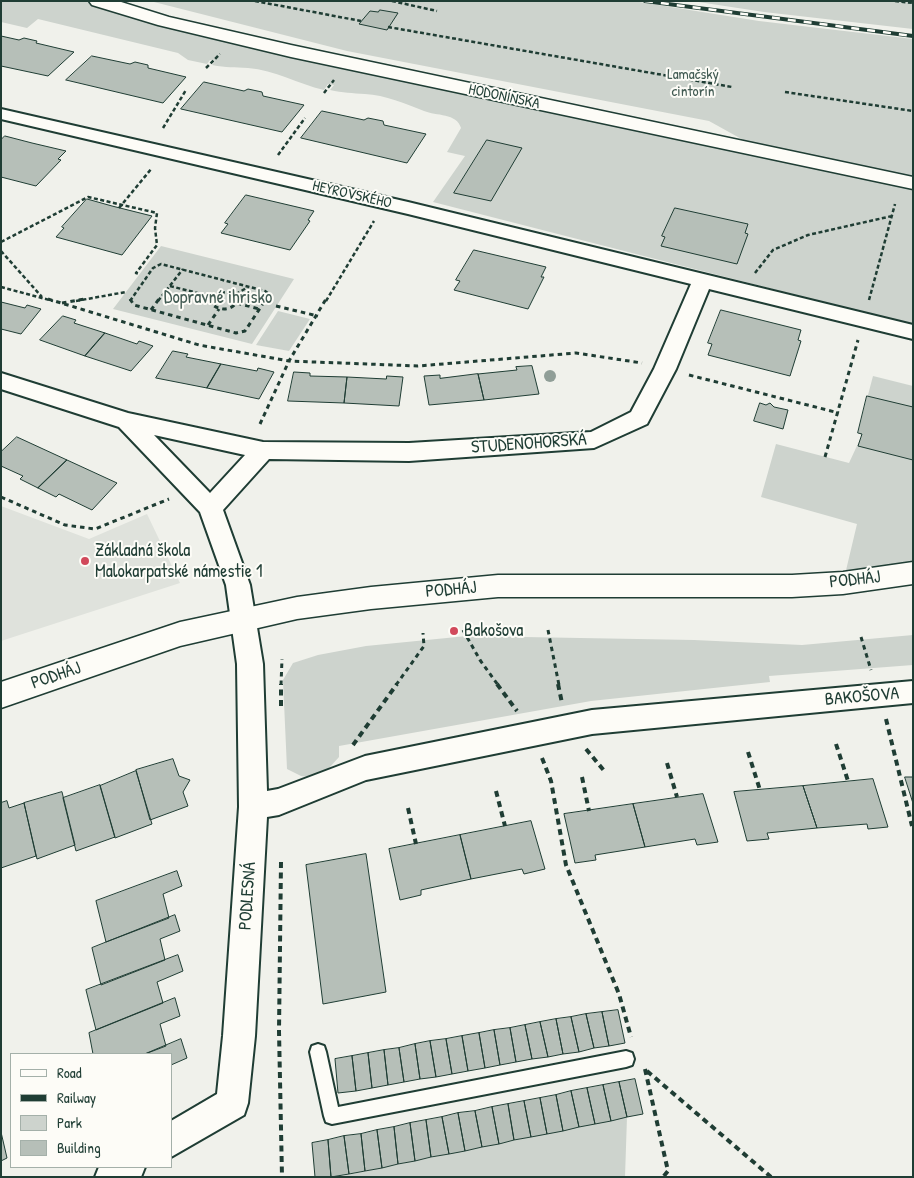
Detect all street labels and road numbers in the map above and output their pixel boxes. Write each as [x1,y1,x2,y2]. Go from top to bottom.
street label: HODONÍNSKA [467,81,541,113]
street label: HEYROVSKÉHO [311,177,393,213]
street label: STUDENOHORSKÁ [471,429,587,459]
street label: PODHÁJ [828,567,882,593]
street label: PODHÁJ [425,577,477,603]
street label: PODHÁJ [28,657,84,695]
street label: BAKOŠOVA [824,683,900,711]
street label: PODLESNÁ [235,861,261,931]

